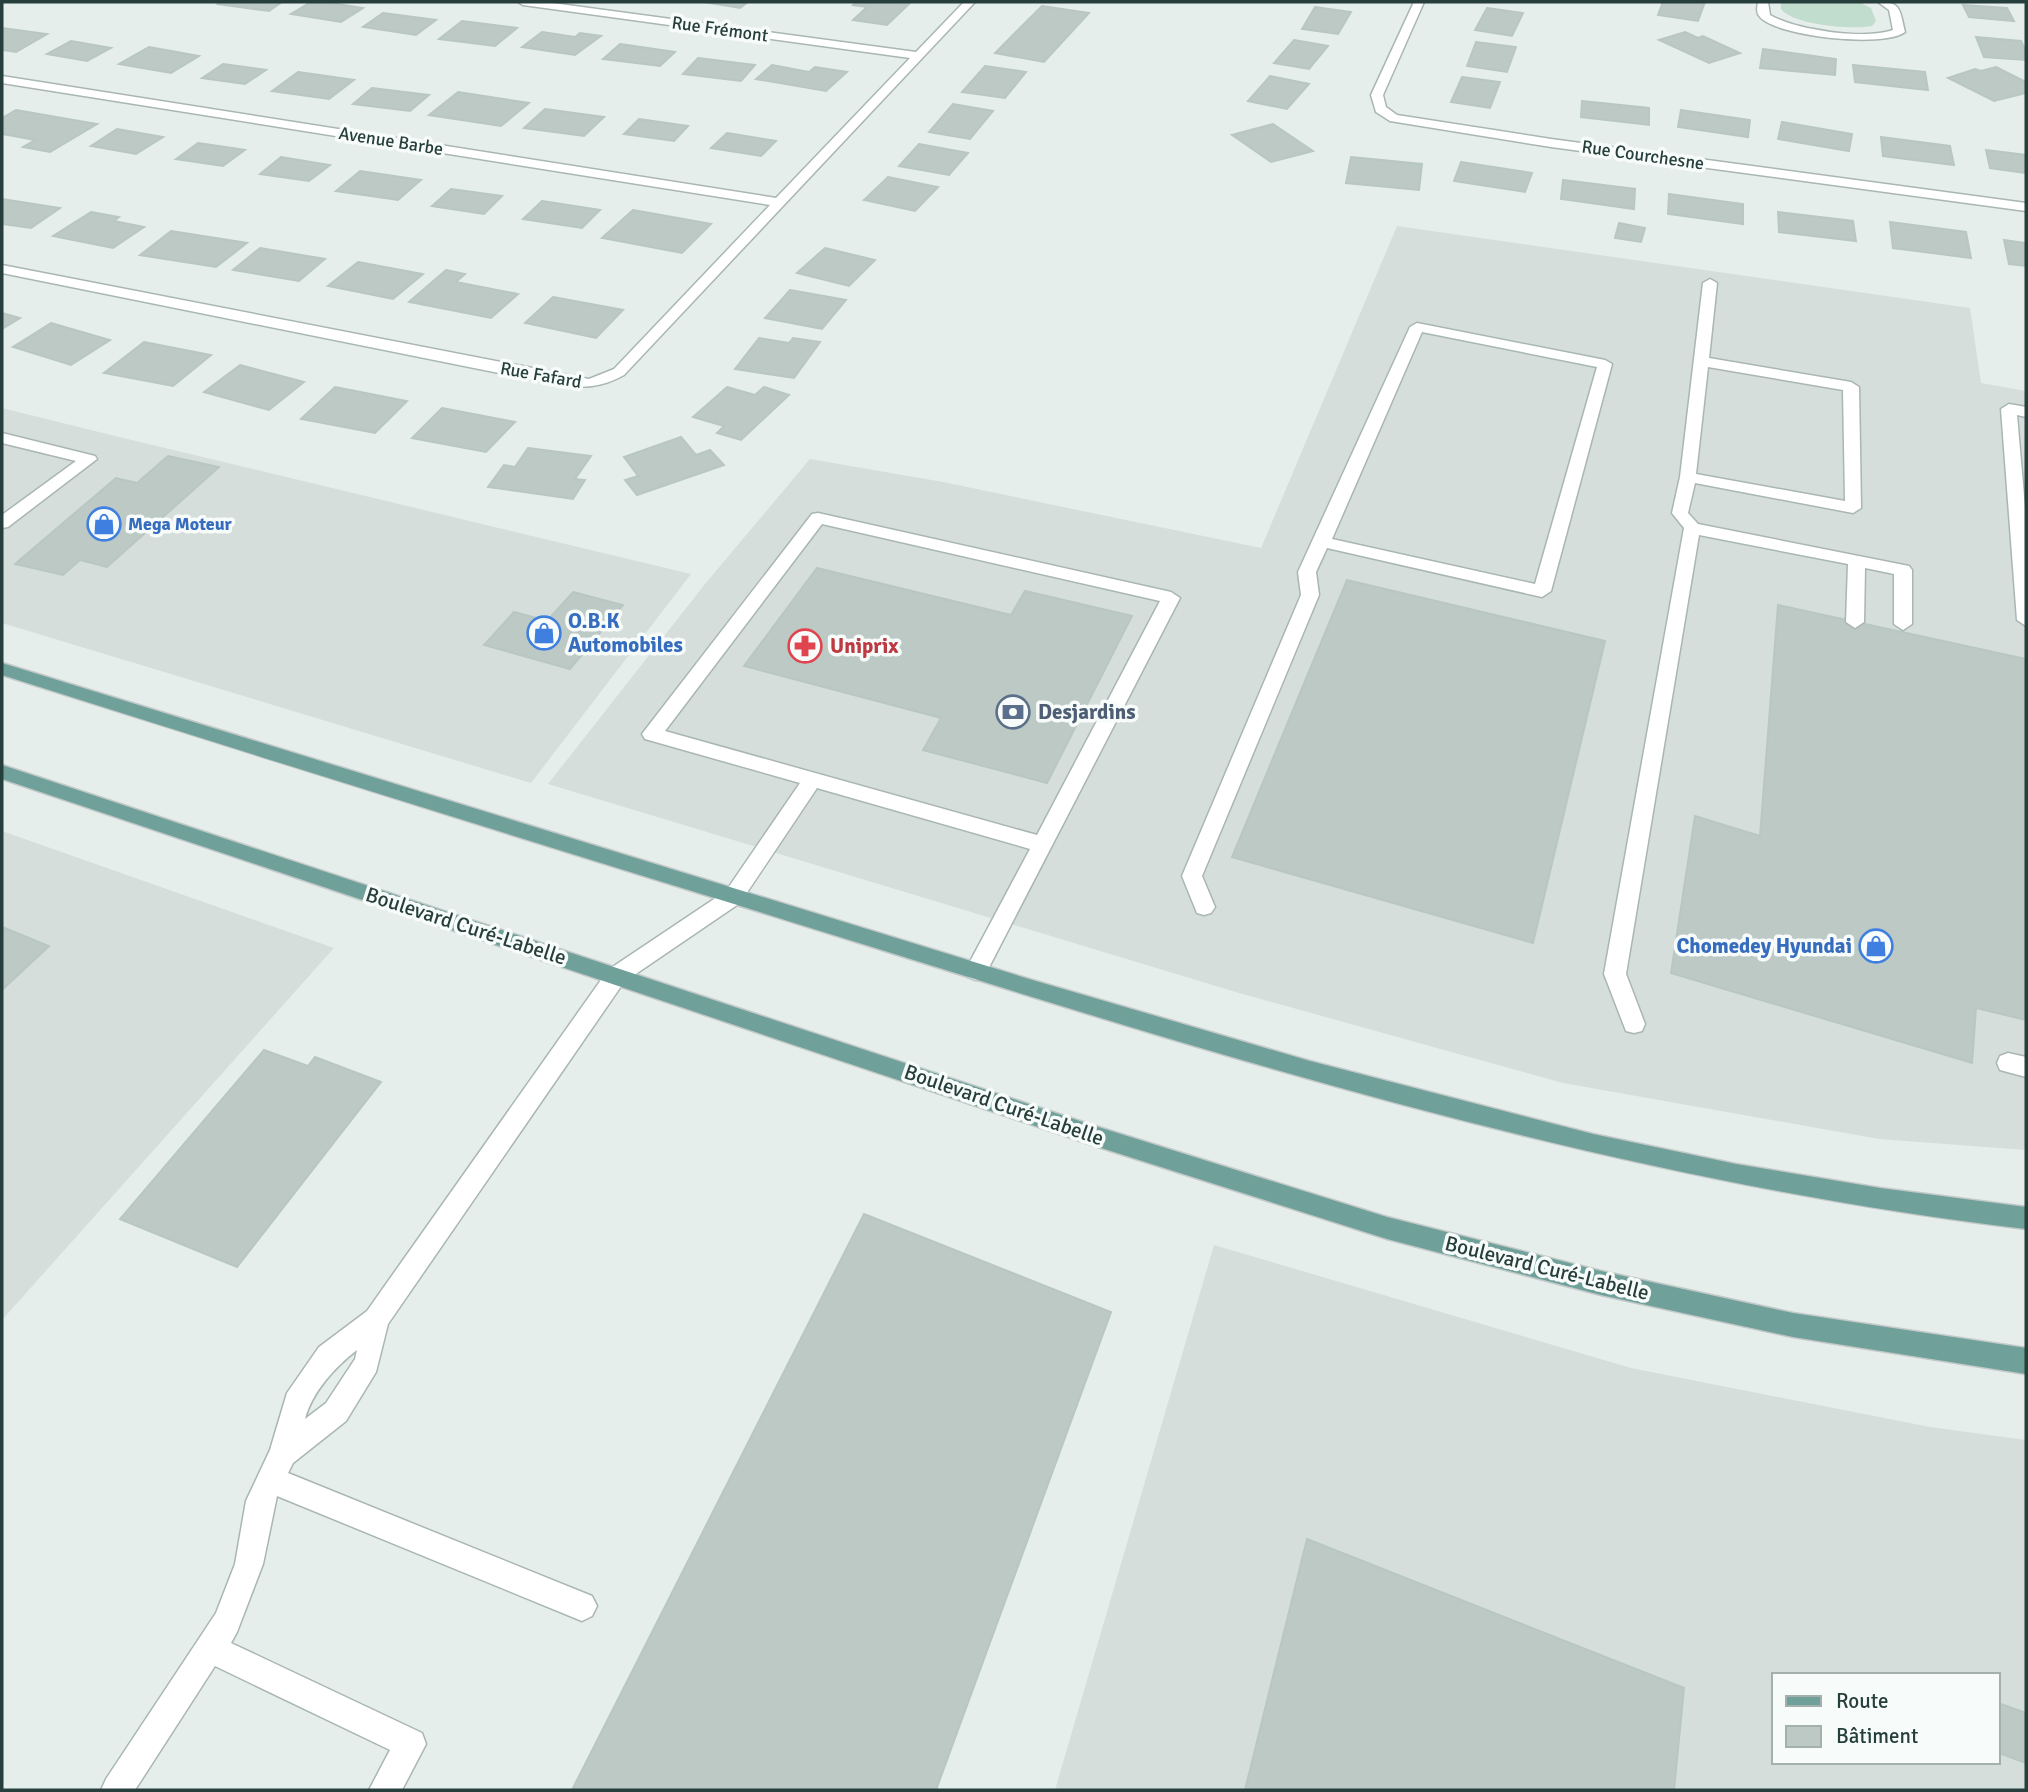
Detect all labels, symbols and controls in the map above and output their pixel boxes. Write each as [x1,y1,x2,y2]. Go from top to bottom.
street label: Rue Frémont [670,11,770,47]
street label: Avenue Barbe [337,122,445,160]
street label: Rue Courchesne [1580,136,1706,174]
street label: Rue Fafard [499,357,583,393]
shop icon: Mega Moteur [85,505,123,543]
place label: Mega Moteur [128,513,233,535]
place label: O.B.K Automobiles [568,608,683,658]
shop icon: O.B.K Automobiles [525,614,563,652]
pharmacy icon: Uniprix [786,627,824,665]
place label: Uniprix [830,633,899,659]
bank icon: Desjardins [994,693,1032,731]
place label: Desjardins [1038,699,1135,725]
street label: Boulevard Curé-Labelle [362,881,570,971]
shop icon: Chomedey Hyundai [1857,927,1895,965]
place label: Chomedey Hyundai [1677,933,1852,959]
street label: Boulevard Curé-Labelle [901,1059,1107,1151]
street label: Boulevard Curé-Labelle [1442,1230,1652,1306]
legend [1772,1673,2000,1764]
text: Route [1836,1688,1888,1714]
text: Bâtiment [1836,1723,1918,1749]

